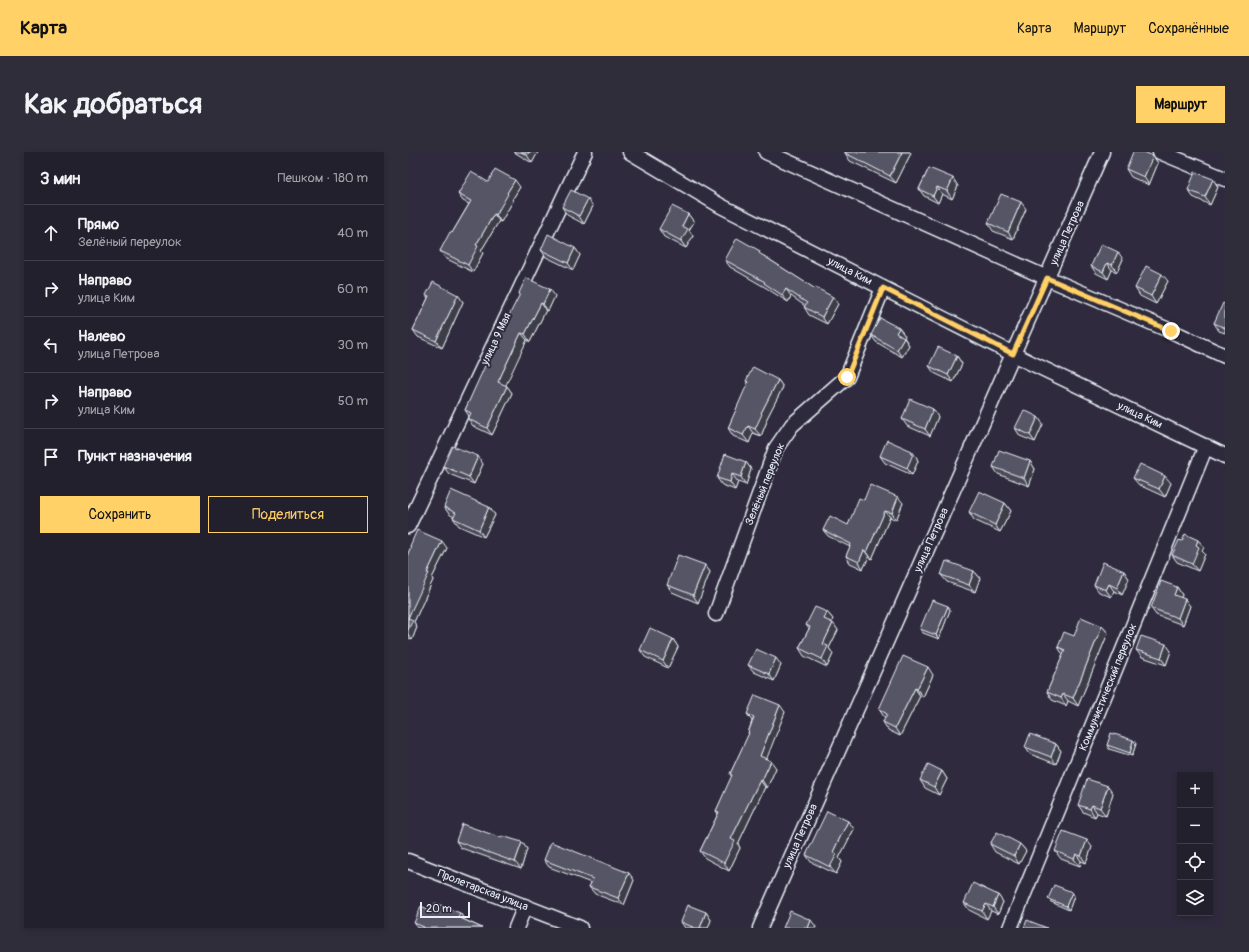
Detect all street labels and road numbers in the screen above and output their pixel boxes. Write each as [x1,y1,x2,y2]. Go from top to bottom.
street label: улица Петрова [1047,199,1087,268]
street label: улица Ким [825,254,874,288]
street label: улица 9 Мая [478,311,514,368]
street label: улица Ким [1114,398,1165,431]
street label: Зелёный переулок [743,441,788,527]
street label: улица Петрова [911,506,951,575]
street label: Коммунистический переулок [1076,621,1140,753]
street label: улица Петрова [780,802,820,871]
street label: Пролетарская улица [436,867,530,913]

